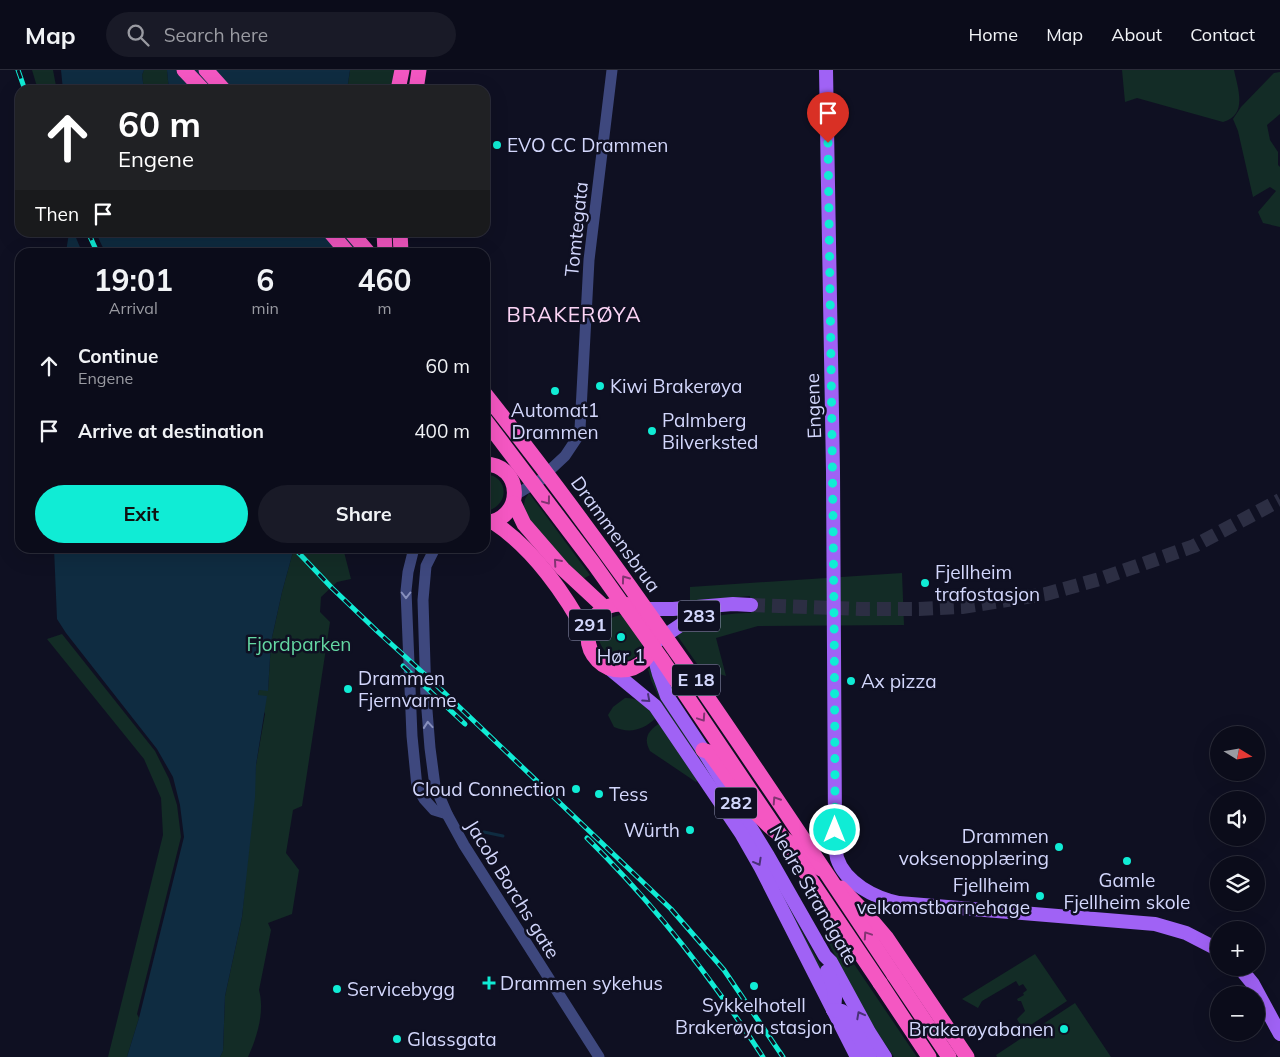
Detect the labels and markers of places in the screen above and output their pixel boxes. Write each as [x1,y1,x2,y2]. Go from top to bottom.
pin [807,92,849,143]
place label: EVO CC Drammen [507,133,668,157]
marker: EVO CC Drammen [491,139,503,151]
place label: Kiwi Brakerøya [610,374,742,398]
marker: Kiwi Brakerøya [594,380,606,392]
marker: Automat1 Drammen [549,385,561,397]
place label: Automat1 Drammen [511,398,599,444]
place label: Palmberg Bilverksted [662,408,758,454]
marker: Palmberg Bilverksted [646,425,658,437]
place label: Fjellheim trafostasjon [935,560,1040,606]
marker: Fjellheim trafostasjon [919,577,931,589]
marker: Hør 1 [615,631,627,643]
place label: Hør 1 [597,644,645,668]
place label: Drammen Fjernvarme [358,666,457,712]
place label: Ax pizza [861,669,937,693]
marker: Ax pizza [845,675,857,687]
marker: Drammen Fjernvarme [342,683,354,695]
place label: Cloud Connection [412,777,566,801]
place label: Tess [609,782,648,806]
marker: Cloud Connection [570,783,582,795]
marker: Tess [593,788,605,800]
place label: Würth [624,818,680,842]
marker: Würth [684,824,696,836]
place label: Drammen voksenopplæring [899,824,1049,870]
marker: Drammen voksenopplæring [1053,841,1065,853]
marker: Gamle Fjellheim skole [1121,855,1133,867]
place label: Gamle Fjellheim skole [1064,868,1190,914]
place label: Fjellheim velkomstbarnehage [857,873,1030,919]
marker: Fjellheim velkomstbarnehage [1034,890,1046,902]
place label: Drammen sykehus [500,971,663,995]
marker: Drammen sykehus [482,976,496,990]
place label: Servicebygg [347,977,455,1001]
marker: Sykkelhotell Brakerøya stasjon [748,980,760,992]
marker: Servicebygg [331,983,343,995]
place label: Sykkelhotell Brakerøya stasjon [675,993,833,1039]
place label: Brakerøyabanen [909,1017,1054,1041]
marker: Brakerøyabanen [1058,1023,1070,1035]
place label: Glassgata [407,1027,497,1051]
marker: Glassgata [391,1033,403,1045]

